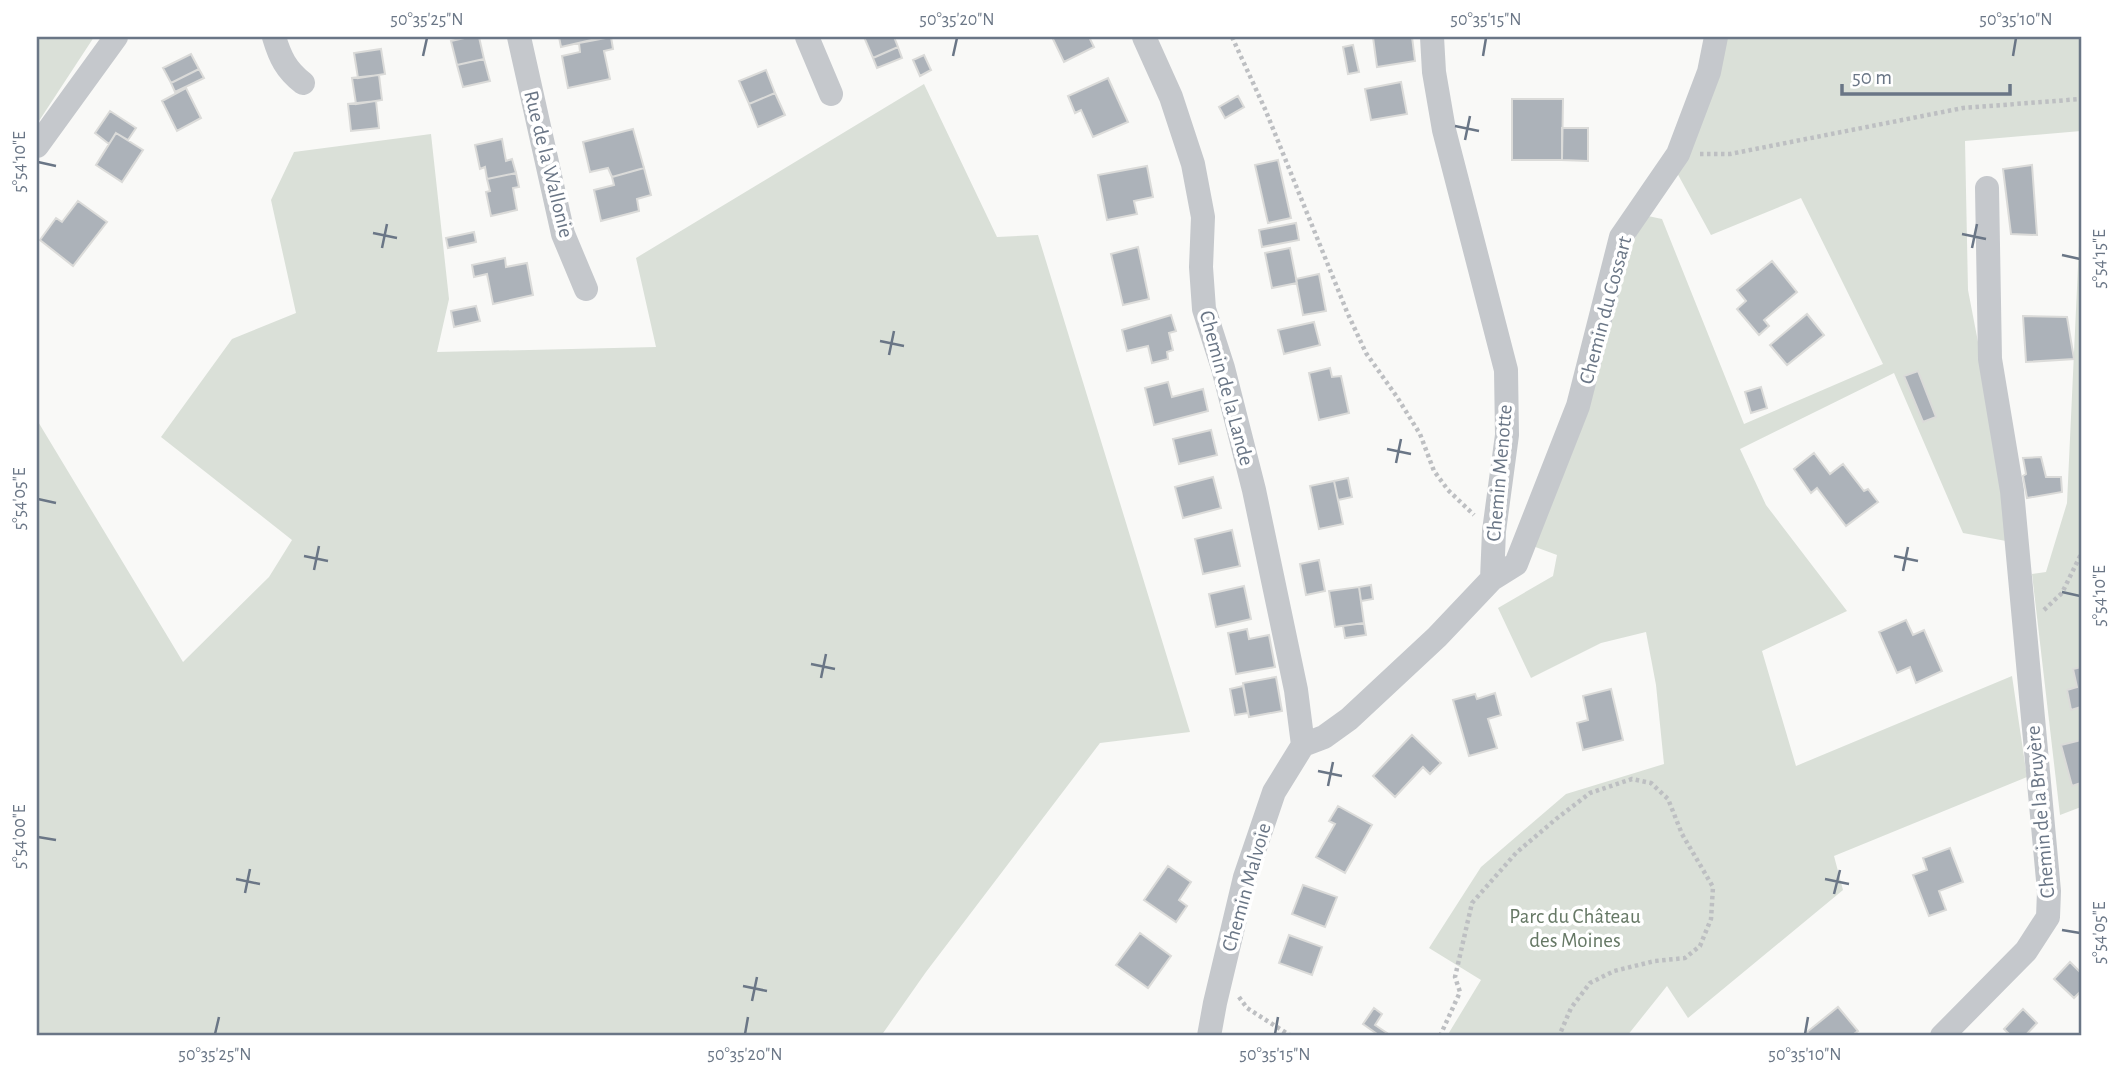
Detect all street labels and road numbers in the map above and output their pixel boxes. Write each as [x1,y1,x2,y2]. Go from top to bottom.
street label: Rue de la Wallonie [520,88,577,240]
street label: Chemin du Cossart [1576,234,1635,386]
street label: Chemin de la Lande [1196,308,1257,468]
street label: Chemin Menotte [1483,404,1516,542]
street label: Chemin de la Bruyère [2022,725,2059,899]
street label: Chemin Malvoie [1218,821,1275,954]

